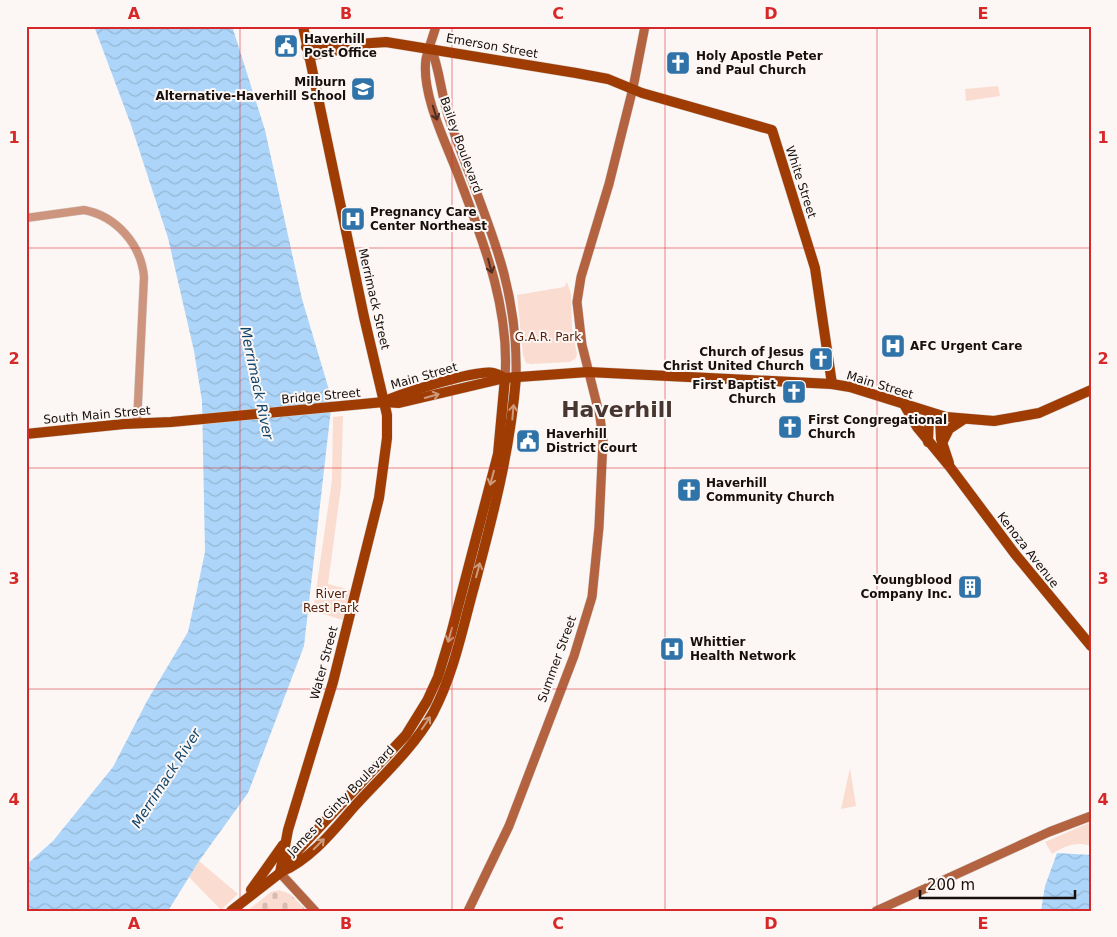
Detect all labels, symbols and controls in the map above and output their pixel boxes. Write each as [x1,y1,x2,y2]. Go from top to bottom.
text: A [128,4,141,23]
text: B [340,4,352,23]
text: C [552,4,564,23]
text: D [764,4,778,23]
text: E [978,4,988,23]
street label: Emerson Street [445,31,539,61]
place label: Haverhill Post Office [304,32,377,60]
public building icon: Haverhill Post Office [273,33,299,59]
place label: Holy Apostle Peter and Paul Church [696,49,823,77]
church icon: Holy Apostle Peter and Paul Church [665,50,691,76]
place label: Milburn Alternative-Haverhill School [155,75,346,103]
school or university icon: Milburn Alternative-Haverhill School [350,76,376,102]
street label: Bailey Boulevard [437,95,485,195]
one-way arrow [431,105,440,120]
text: 1 [8,128,20,147]
text: 1 [1097,128,1109,147]
street label: White Street [783,144,819,220]
place label: Pregnancy Care Center Northeast [370,205,487,233]
hospital icon: Pregnancy Care Center Northeast [340,206,366,232]
street label: Merrimack Street [356,247,393,351]
one-way arrow [486,257,496,273]
water label: Merrimack River [237,325,277,442]
park label: G.A.R. Park [515,330,581,344]
hospital icon: AFC Urgent Care [880,333,906,359]
place label: AFC Urgent Care [910,339,1022,353]
place label: Church of Jesus Christ United Church [663,345,804,373]
church icon: Church of Jesus Christ United Church [808,346,834,372]
text: 2 [8,349,20,368]
text: 2 [1097,349,1109,368]
street label: Main Street [389,360,459,392]
street label: Main Street [845,368,915,402]
place label: First Baptist Church [692,378,776,406]
church icon: First Baptist Church [781,379,807,405]
street label: Bridge Street [281,386,361,406]
one-way arrow [424,390,440,400]
district label: Haverhill [561,397,673,422]
street label: South Main Street [43,403,151,427]
one-way arrow [508,404,518,420]
place label: First Congregational Church [808,413,947,441]
church icon: First Congregational Church [777,414,803,440]
place label: Haverhill District Court [546,427,638,455]
public building icon: Haverhill District Court [515,428,541,454]
one-way arrow [486,469,496,485]
place label: Haverhill Community Church [706,476,834,504]
church icon: Haverhill Community Church [676,477,702,503]
street label: Kenoza Avenue [994,510,1062,590]
one-way arrow [474,562,483,578]
text: 3 [8,569,20,588]
text: 3 [1097,569,1109,588]
place label: Youngblood Company Inc. [861,573,952,601]
building icon: Youngblood Company Inc. [957,574,983,600]
park label: River Rest Park [303,587,359,615]
street label: Summer Street [535,613,579,704]
street label: Water Street [307,624,341,701]
one-way arrow [445,626,455,642]
place label: Whittier Health Network [690,635,797,663]
hospital icon: Whittier Health Network [659,636,685,662]
one-way arrow [421,716,432,730]
water label: Merrimack River [128,724,205,831]
street label: James P Ginty Boulevard [284,743,397,860]
text: 4 [8,790,20,809]
text: 4 [1097,790,1109,809]
one-way arrow [313,838,325,851]
scale bar [920,867,1074,899]
text: 200 m [927,876,975,894]
text: A [128,914,141,933]
text: B [340,914,352,933]
text: C [552,914,564,933]
text: D [764,914,778,933]
text: E [978,914,988,933]

